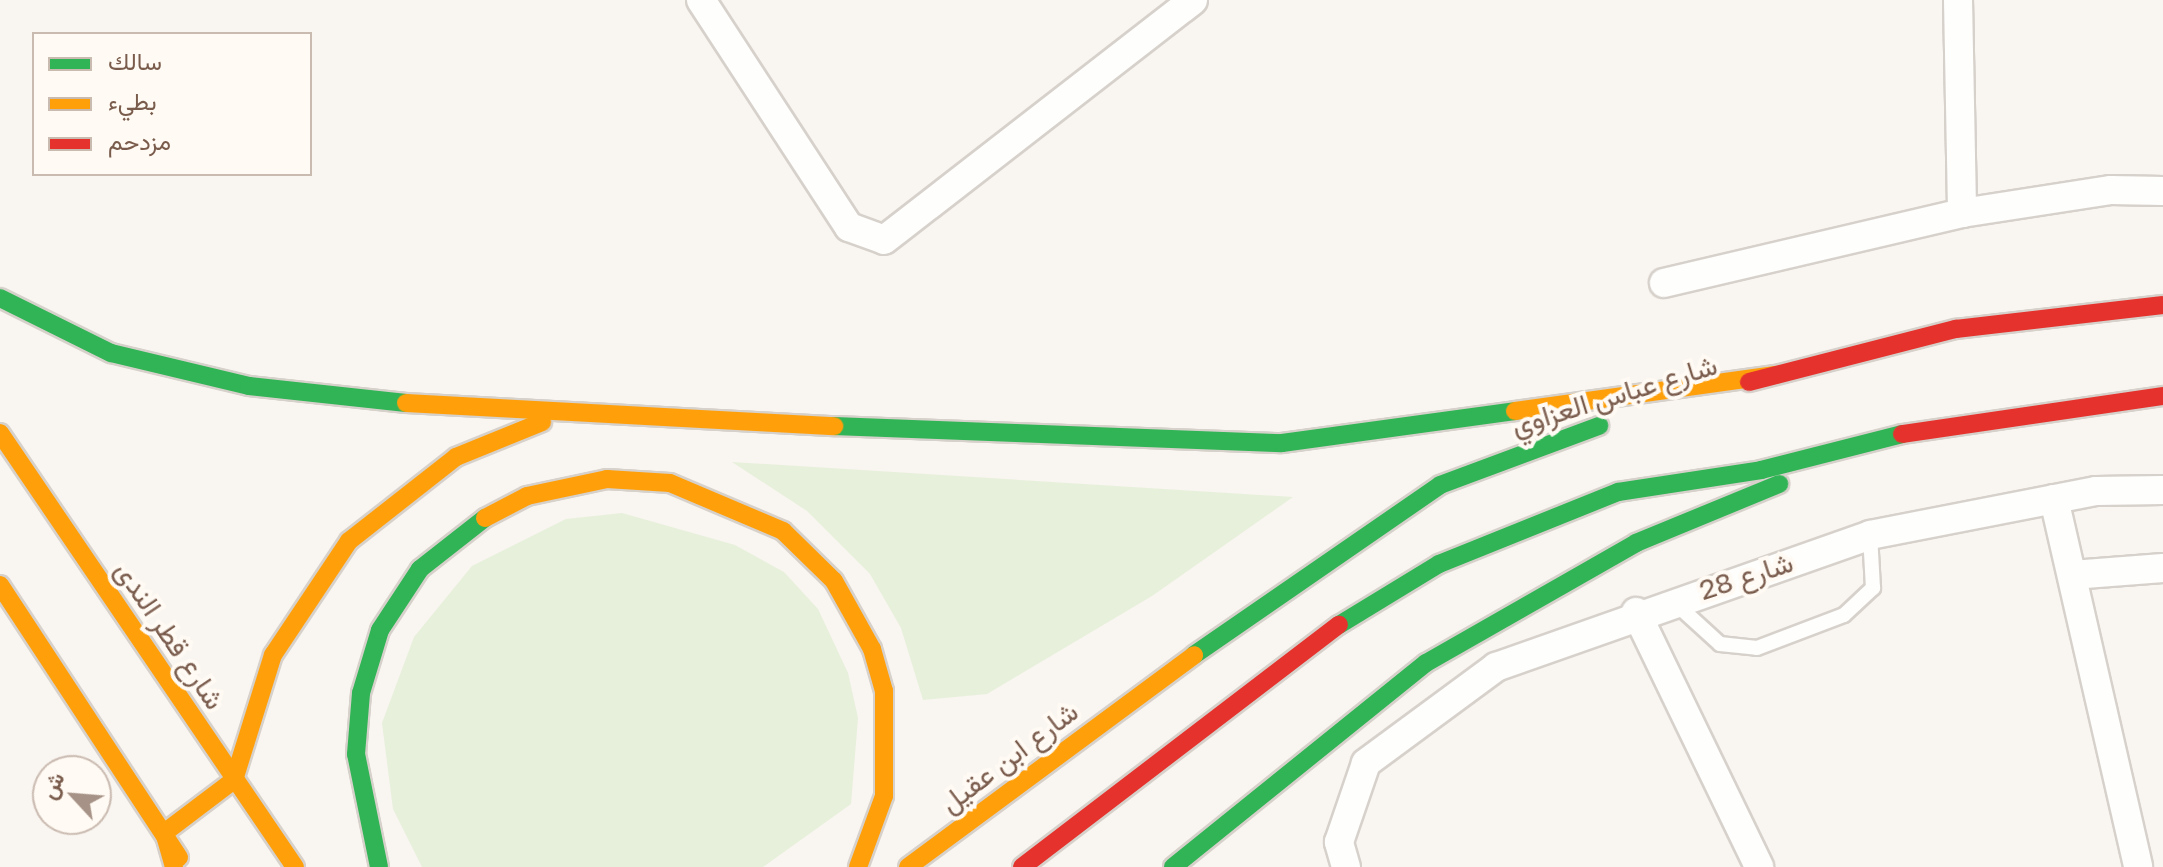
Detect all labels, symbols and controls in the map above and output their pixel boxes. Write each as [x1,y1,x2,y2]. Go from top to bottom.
legend [32,32,312,176]
text: سالك [108,46,162,75]
text: بطيء [108,86,157,115]
text: مزدحم [108,126,171,155]
street label: شارع عباس العزاوي [1507,348,1721,442]
street label: شارع 28 [1695,545,1797,607]
street label: شارع قطر الندى [108,555,232,715]
street label: شارع ابن عقيل [934,694,1084,820]
north arrow [32,755,112,835]
text: ش [34,767,70,803]

